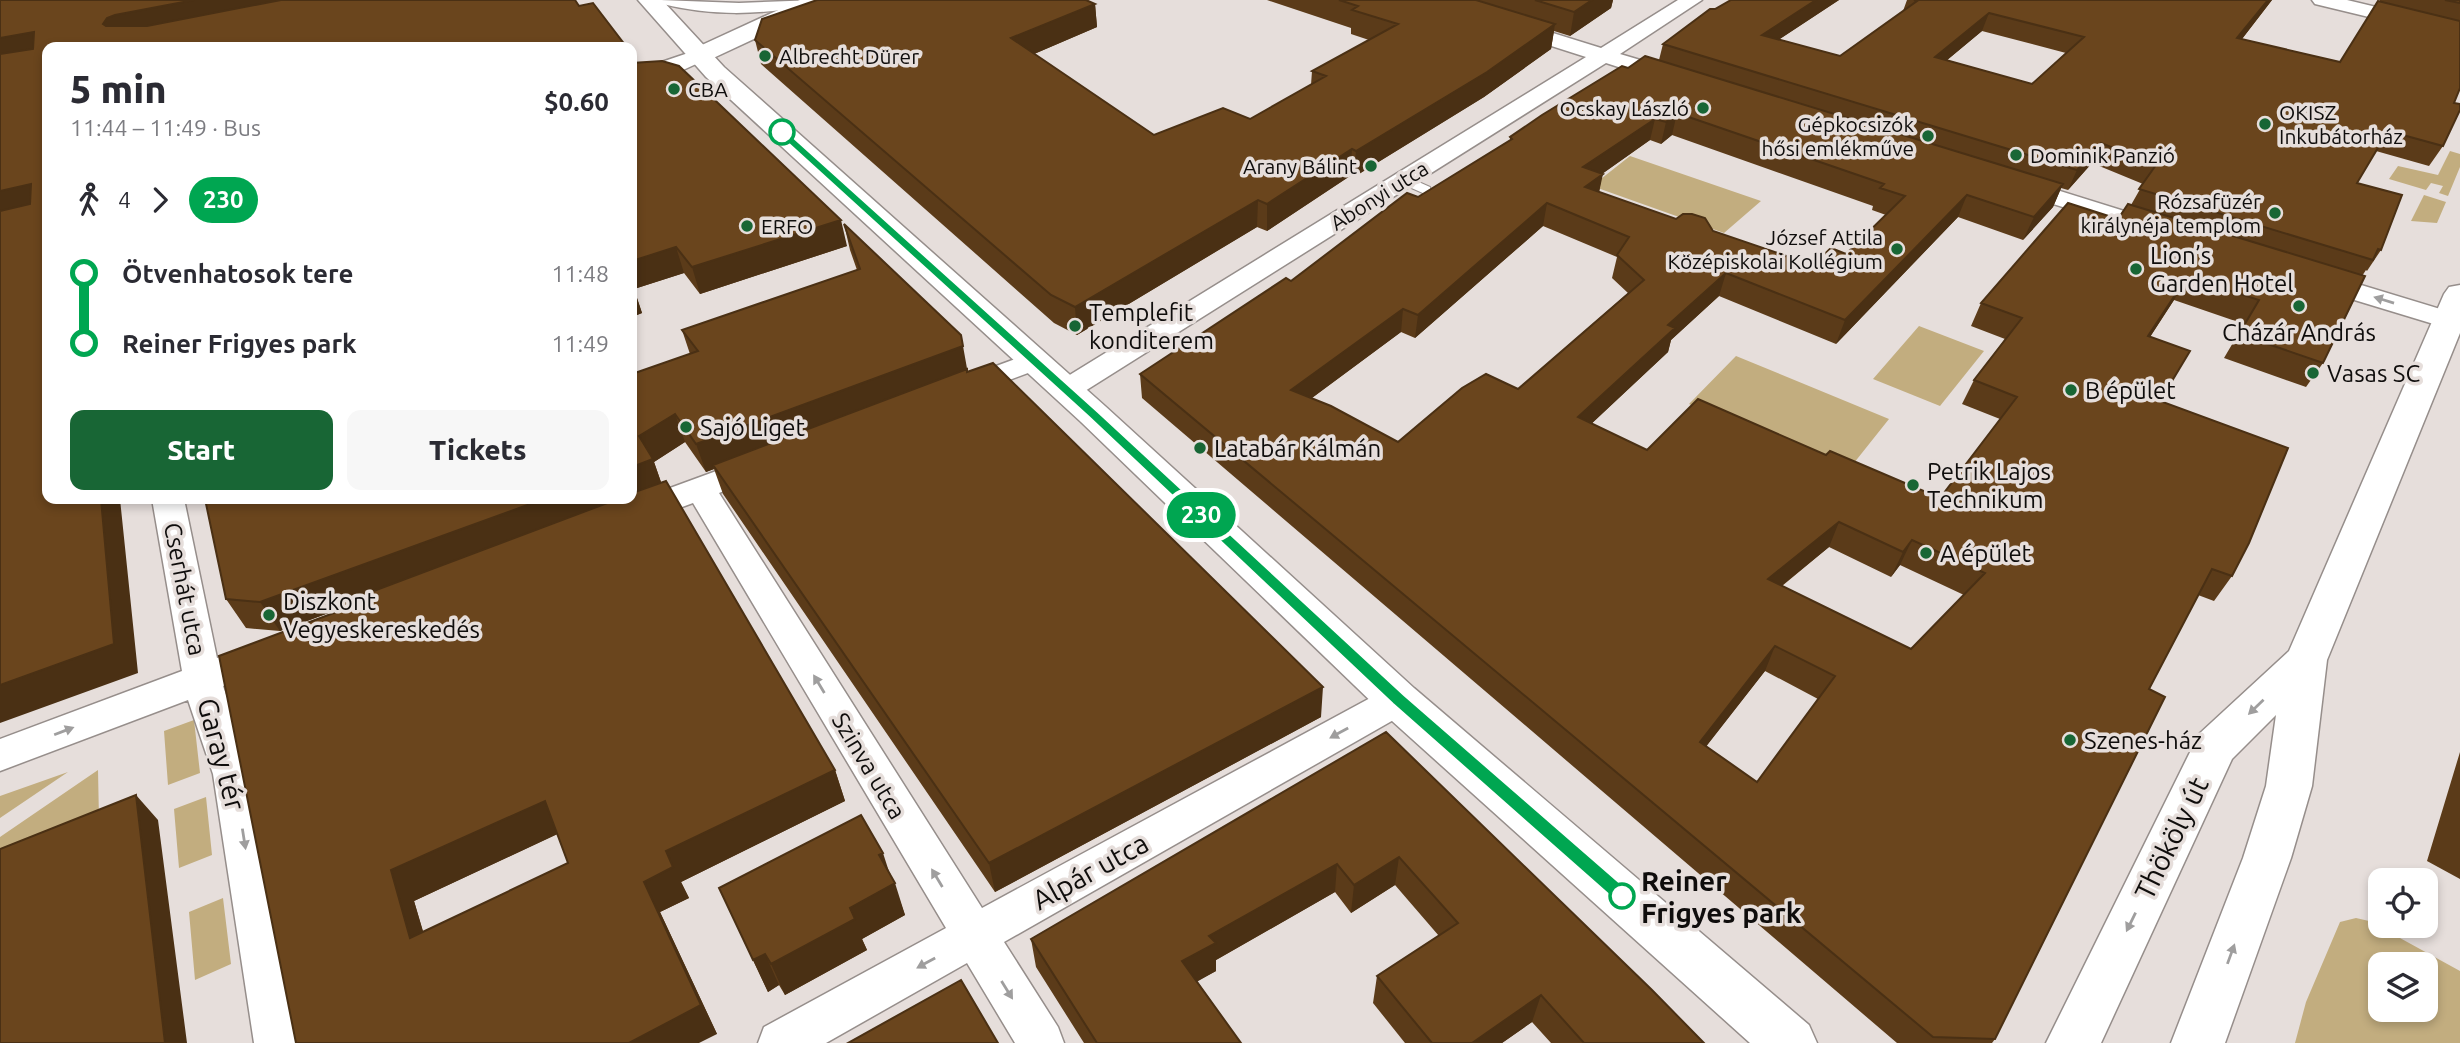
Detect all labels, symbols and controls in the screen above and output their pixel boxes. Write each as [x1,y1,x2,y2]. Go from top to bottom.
place label: Albrecht Dürer [779,44,919,68]
marker: Albrecht Dürer [757,48,773,64]
text: 5 min [70,68,167,110]
place label: CBA [688,77,728,101]
marker: CBA [666,81,682,97]
text: $0.60 [544,87,609,116]
place label: Ocskay László [1559,96,1689,120]
marker: Ocskay László [1695,100,1711,116]
place label: OKISZ Inkubátorház [2279,100,2403,148]
place label: Gépkocsizók hősi emlékműve [1761,112,1914,160]
text: 11:44 – 11:49 · Bus [70,115,261,140]
marker: OKISZ Inkubátorház [2257,116,2273,132]
unlabelled marker [769,119,795,145]
marker: Gépkocsizók hősi emlékműve [1920,128,1936,144]
place label: Dominik Panzió [2030,143,2175,167]
marker: Dominik Panzió [2008,147,2024,163]
place label: Arany Bálint [1243,154,1357,178]
street label: Abonyi utca [1326,155,1432,235]
marker: Arany Bálint [1363,158,1379,174]
icon: walk [70,181,108,219]
icon: forward [141,181,179,219]
text: 230 [203,186,244,213]
text: 4 [118,187,131,212]
place label: Rózsafüzér királynéja templom [2081,189,2261,237]
marker: Rózsafüzér királynéja templom [2267,205,2283,221]
place label: ERFO [761,214,813,238]
marker: ERFO [739,218,755,234]
place label: József Attila Középiskolai Kollégium [1667,225,1883,273]
marker: József Attila Középiskolai Kollégium [1889,241,1905,257]
place label: Lion’s Garden Hotel [2150,242,2294,297]
text: Ötvenhatosok tere [122,259,353,288]
text: 11:48 [551,261,609,286]
marker: Lion’s Garden Hotel [2128,261,2144,277]
one-way arrow [2373,295,2394,305]
marker: Cházár András [2291,298,2307,314]
place label: Templefit konditerem [1089,299,1214,354]
marker: Templefit konditerem [1067,318,1083,334]
place label: Cházár András [2222,319,2376,346]
text: Reiner Frigyes park [122,329,357,358]
text: 11:49 [551,331,609,356]
place label: Vasas SC [2327,360,2420,387]
marker: Vasas SC [2305,365,2321,381]
place label: B épület [2085,377,2176,404]
marker: B épület [2063,382,2079,398]
button: Start [70,410,333,490]
button: Tickets [347,410,609,490]
place label: Sajó Liget [700,414,805,441]
marker: Sajó Liget [678,419,694,435]
place label: Latabár Kálmán [1214,435,1381,462]
marker: Latabár Kálmán [1192,440,1208,456]
place label: Petrik Lajos Technikum [1927,458,2051,513]
marker: Petrik Lajos Technikum [1905,477,1921,493]
line badge: 230 [1161,492,1241,538]
text: 230 [1181,501,1221,528]
street label: Cserhát utca [159,520,211,658]
place label: A épület [1940,540,2032,567]
marker: A épület [1918,545,1934,561]
place label: Diszkont Vegyeskereskedés [283,588,480,643]
marker: Diszkont Vegyeskereskedés [261,607,277,623]
one-way arrow [813,674,825,693]
street label: Garay tér [192,695,252,814]
one-way arrow [2248,699,2265,716]
street label: Szinva utca [827,708,911,824]
one-way arrow [53,725,74,736]
one-way arrow [1329,727,1348,739]
place label: Szenes-ház [2084,727,2202,754]
marker: Szenes-ház [2062,732,2078,748]
street label: Thököly út [2128,772,2214,904]
street label: Alpár utca [1027,827,1153,915]
one-way arrow [239,828,250,850]
place label: Reiner Frigyes park [1641,865,1802,928]
map controls [2368,868,2438,1022]
button: locate [2368,868,2438,938]
one-way arrow [931,869,944,888]
marker: Reiner Frigyes park [1609,883,1635,909]
one-way arrow [2125,912,2136,932]
one-way arrow [2226,944,2237,965]
button: layers [2368,952,2438,1022]
one-way arrow [916,957,935,969]
one-way arrow [1000,980,1013,999]

